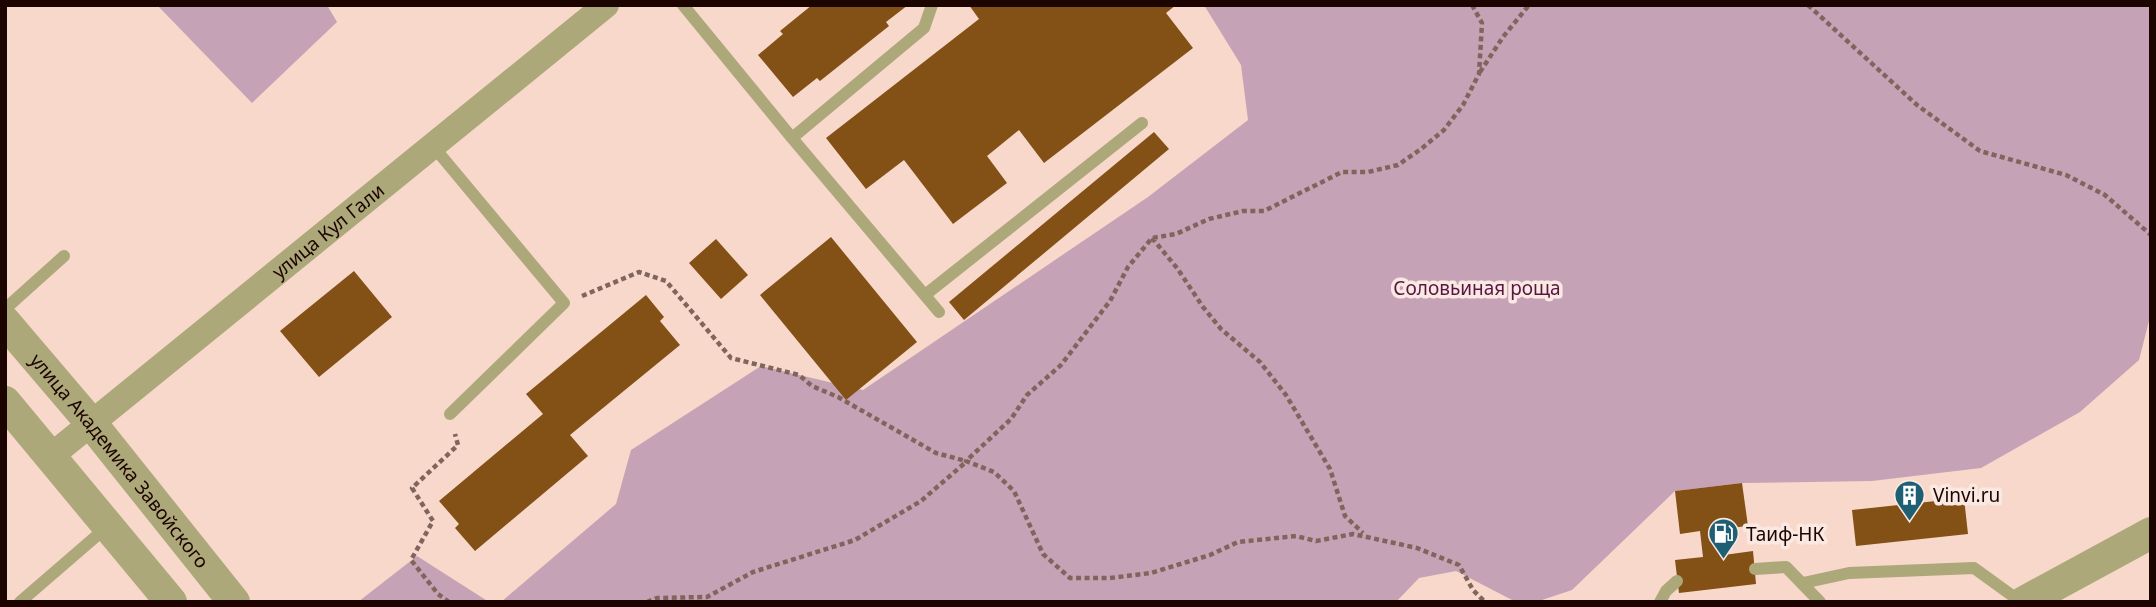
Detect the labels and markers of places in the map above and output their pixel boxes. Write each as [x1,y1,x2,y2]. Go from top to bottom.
building icon: Vinvi.ru [1893,478,1927,522]
place label: Vinvi.ru [1933,482,2000,508]
fuel station icon: Таиф-НК [1706,517,1740,561]
place label: Таиф-НК [1746,521,1824,547]

